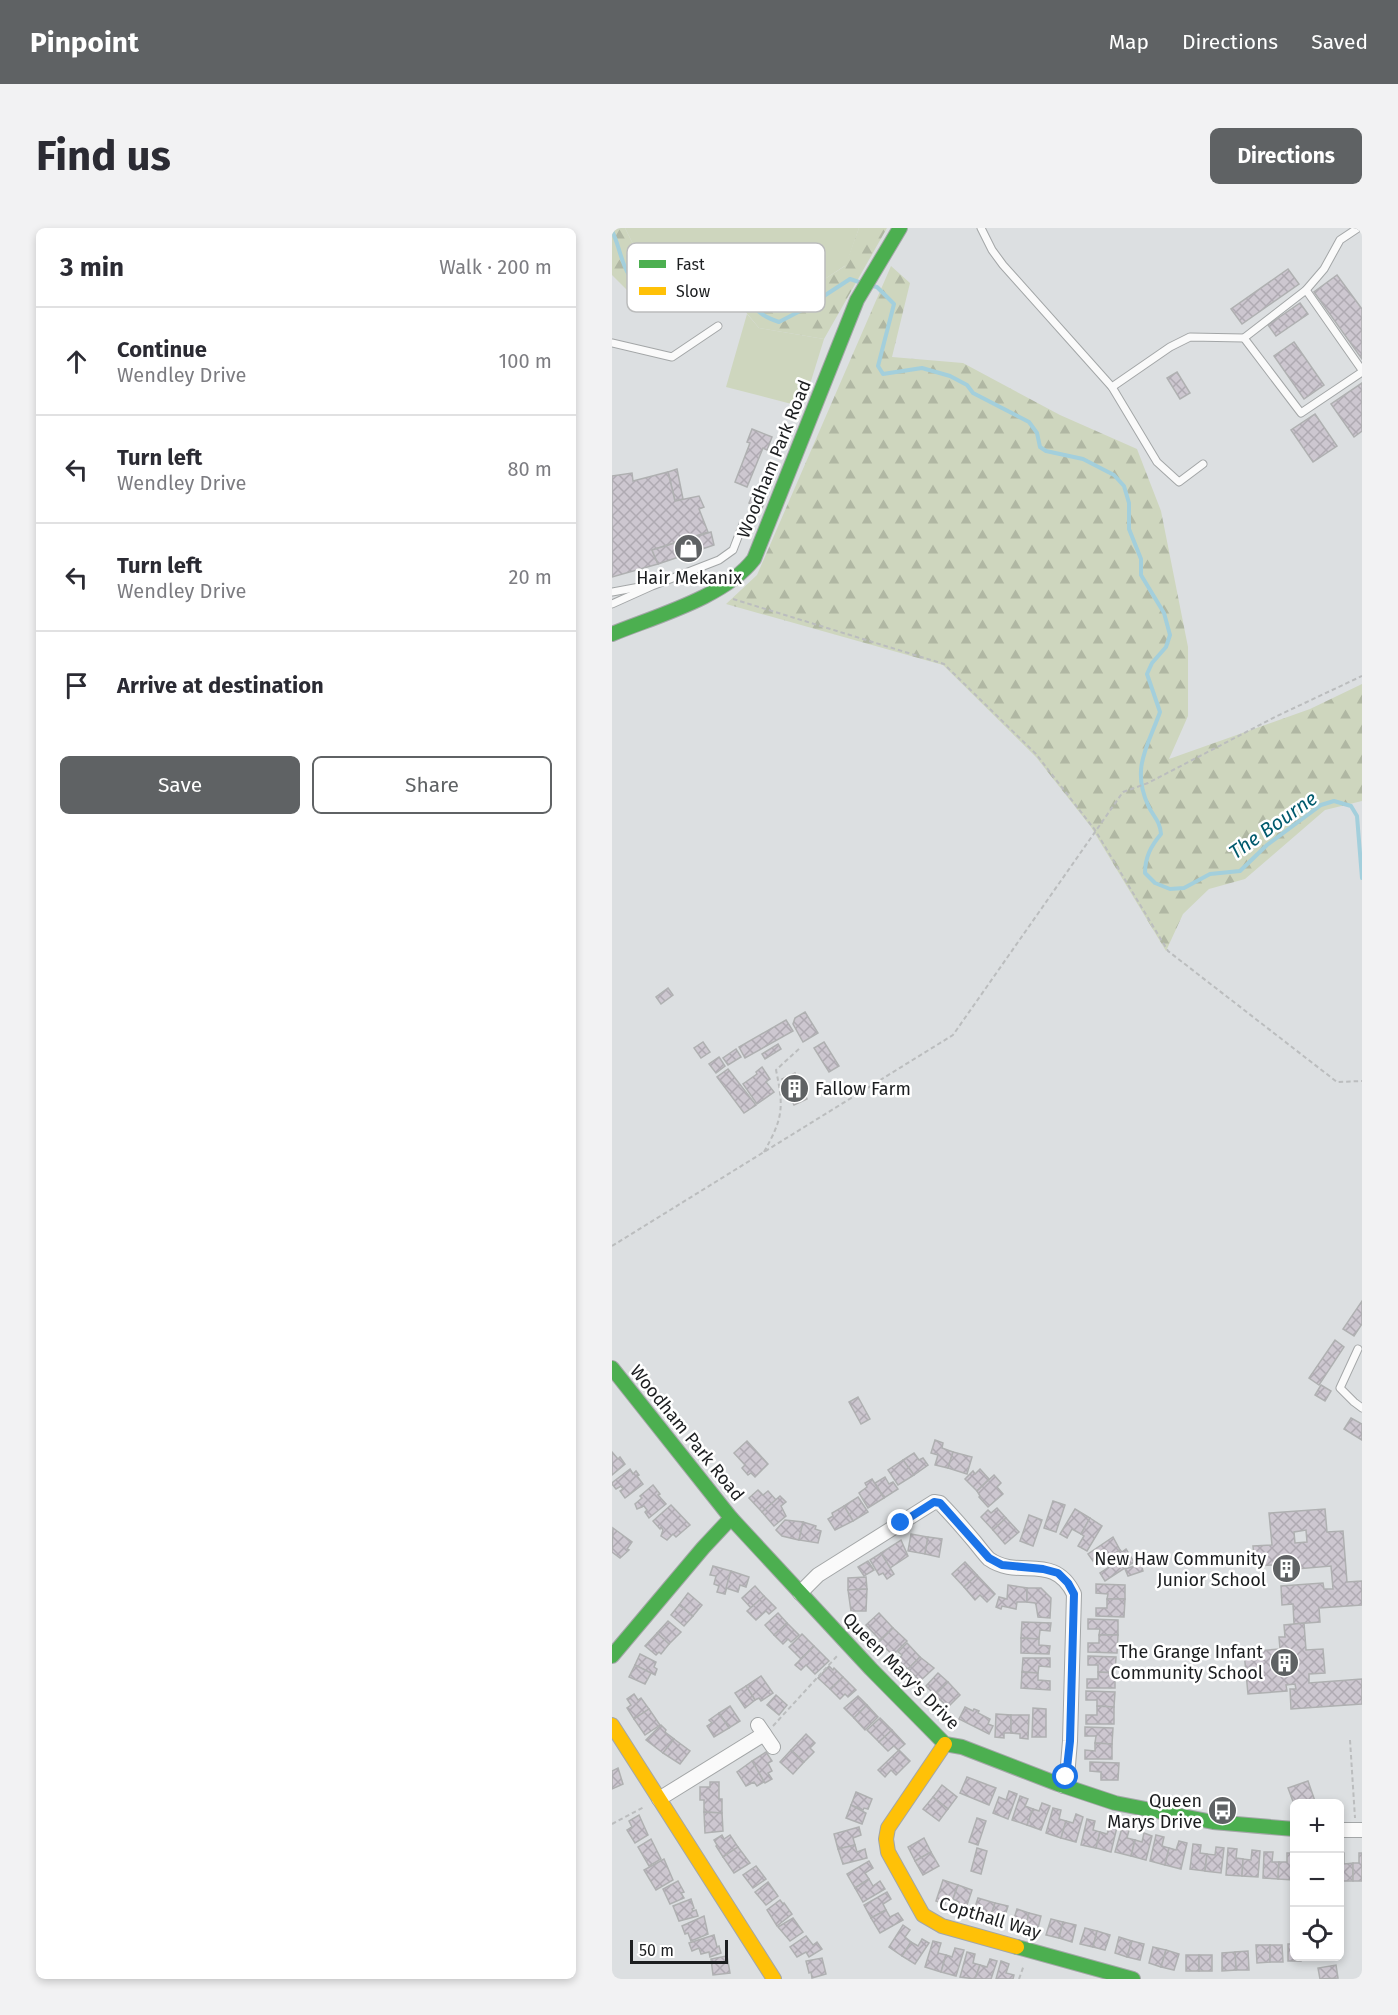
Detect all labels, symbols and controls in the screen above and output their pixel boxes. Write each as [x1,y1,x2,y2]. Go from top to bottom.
text: Pinpoint [30,26,139,59]
text: Map [1109,29,1149,55]
text: Directions [1182,29,1278,55]
text: Saved [1311,29,1368,55]
button: Directions [1210,128,1362,184]
text: Find us [36,131,171,181]
legend [627,243,825,312]
text: 3 min [60,252,124,283]
text: Walk · 200 m [439,255,552,279]
text: Fast [676,255,705,274]
text: Slow [676,282,711,301]
text: Continue [117,336,207,363]
icon: ahead [60,345,93,378]
text: 100 m [499,349,552,373]
text: Wendley Drive [117,363,247,387]
street label: Woodham Park Road [732,377,816,541]
text: Turn left [117,444,202,471]
icon: left [60,453,93,486]
text: 80 m [507,457,552,481]
text: Wendley Drive [117,471,247,495]
shop icon: Hair Mekanix [673,533,705,565]
text: Turn left [117,552,202,579]
icon: left [60,561,93,594]
text: 20 m [509,565,552,589]
place label: Hair Mekanix [636,567,742,589]
text: Wendley Drive [117,579,247,603]
icon: arrive [60,669,93,702]
text: Arrive at destination [117,672,324,699]
button: Save [60,756,300,814]
button: Share [312,756,552,814]
water label: The Bourne [1224,786,1322,864]
building icon: Fallow Farm [778,1073,810,1105]
place label: Fallow Farm [815,1078,911,1100]
street label: Woodham Park Road [625,1361,749,1505]
route end [887,1509,913,1535]
place label: New Haw Community Junior School [1094,1548,1266,1591]
building icon: New Haw Community Junior School [1271,1553,1303,1585]
street label: Queen Mary's Drive [838,1608,964,1734]
place label: The Grange Infant Community School [1111,1641,1263,1684]
building icon: The Grange Infant Community School [1268,1646,1300,1678]
route start [1052,1763,1078,1789]
place label: Queen Marys Drive [1107,1790,1202,1833]
bus stop icon: Queen Marys Drive [1207,1795,1239,1827]
map controls [1290,1799,1344,1961]
button: + [1290,1799,1344,1853]
button: − [1290,1853,1344,1907]
street label: Copthall Way [936,1892,1044,1944]
button: locate [1290,1907,1344,1961]
scale bar [630,1937,728,1964]
text: 50 m [639,1941,674,1960]

